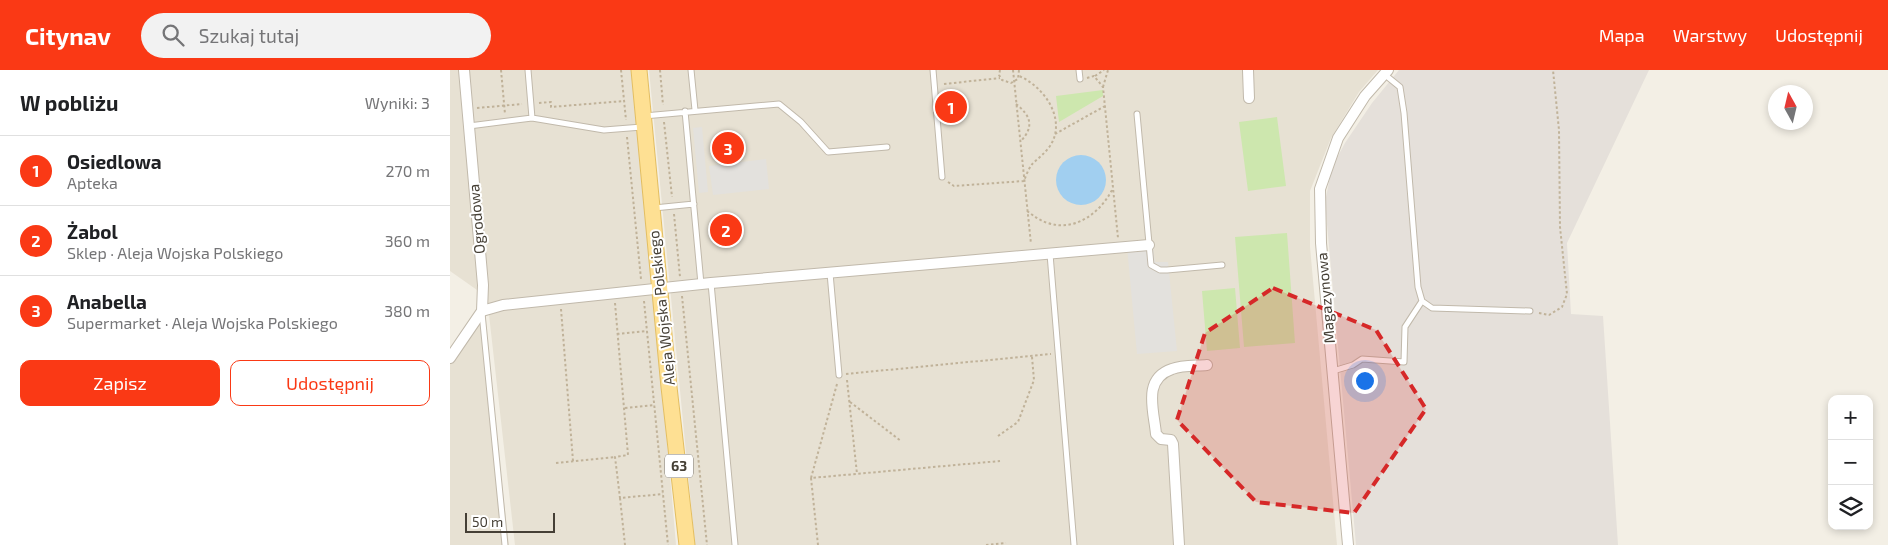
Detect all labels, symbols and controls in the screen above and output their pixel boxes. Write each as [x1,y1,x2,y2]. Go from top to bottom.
search box [141,13,491,58]
text: Citynav [25,21,111,50]
icon: search [159,21,187,49]
text: Szukaj tutaj [199,24,299,47]
text: Mapa [1599,24,1645,46]
text: Warstwy [1673,24,1747,46]
text: Udostępnij [1775,24,1863,46]
north arrow [1768,85,1813,130]
pin: 1 [935,88,967,126]
text: W pobliżu [20,90,119,115]
text: Wyniki: 3 [365,93,430,112]
pin: 3 [712,129,744,167]
text: Osiedlowa [67,150,162,173]
text: 1 [33,161,39,180]
text: 270 m [386,161,430,180]
text: Apteka [67,173,118,192]
street label: Ogrodowa [464,183,488,255]
pin: 2 [710,211,742,249]
text: Żabol [67,220,118,243]
street label: Aleja Wojska Polskiego [644,230,679,386]
text: 2 [31,231,41,250]
text: 360 m [385,231,430,250]
text: Sklep · Aleja Wojska Polskiego [67,243,283,262]
street label: Magazynowa [1312,252,1338,344]
text: Anabella [67,290,147,313]
text: 3 [31,301,41,320]
text: 380 m [384,301,430,320]
text: Supermarket · Aleja Wojska Polskiego [67,313,338,332]
button: Zapisz [20,360,220,406]
button: Udostępnij [230,360,430,406]
your location [1352,368,1378,394]
map controls [1828,395,1873,530]
button: + [1828,395,1873,440]
button: − [1828,440,1873,485]
road number: 63 [665,454,693,478]
button: layers [1828,485,1873,530]
scale bar [465,510,555,533]
text: 50 m [472,513,503,530]

